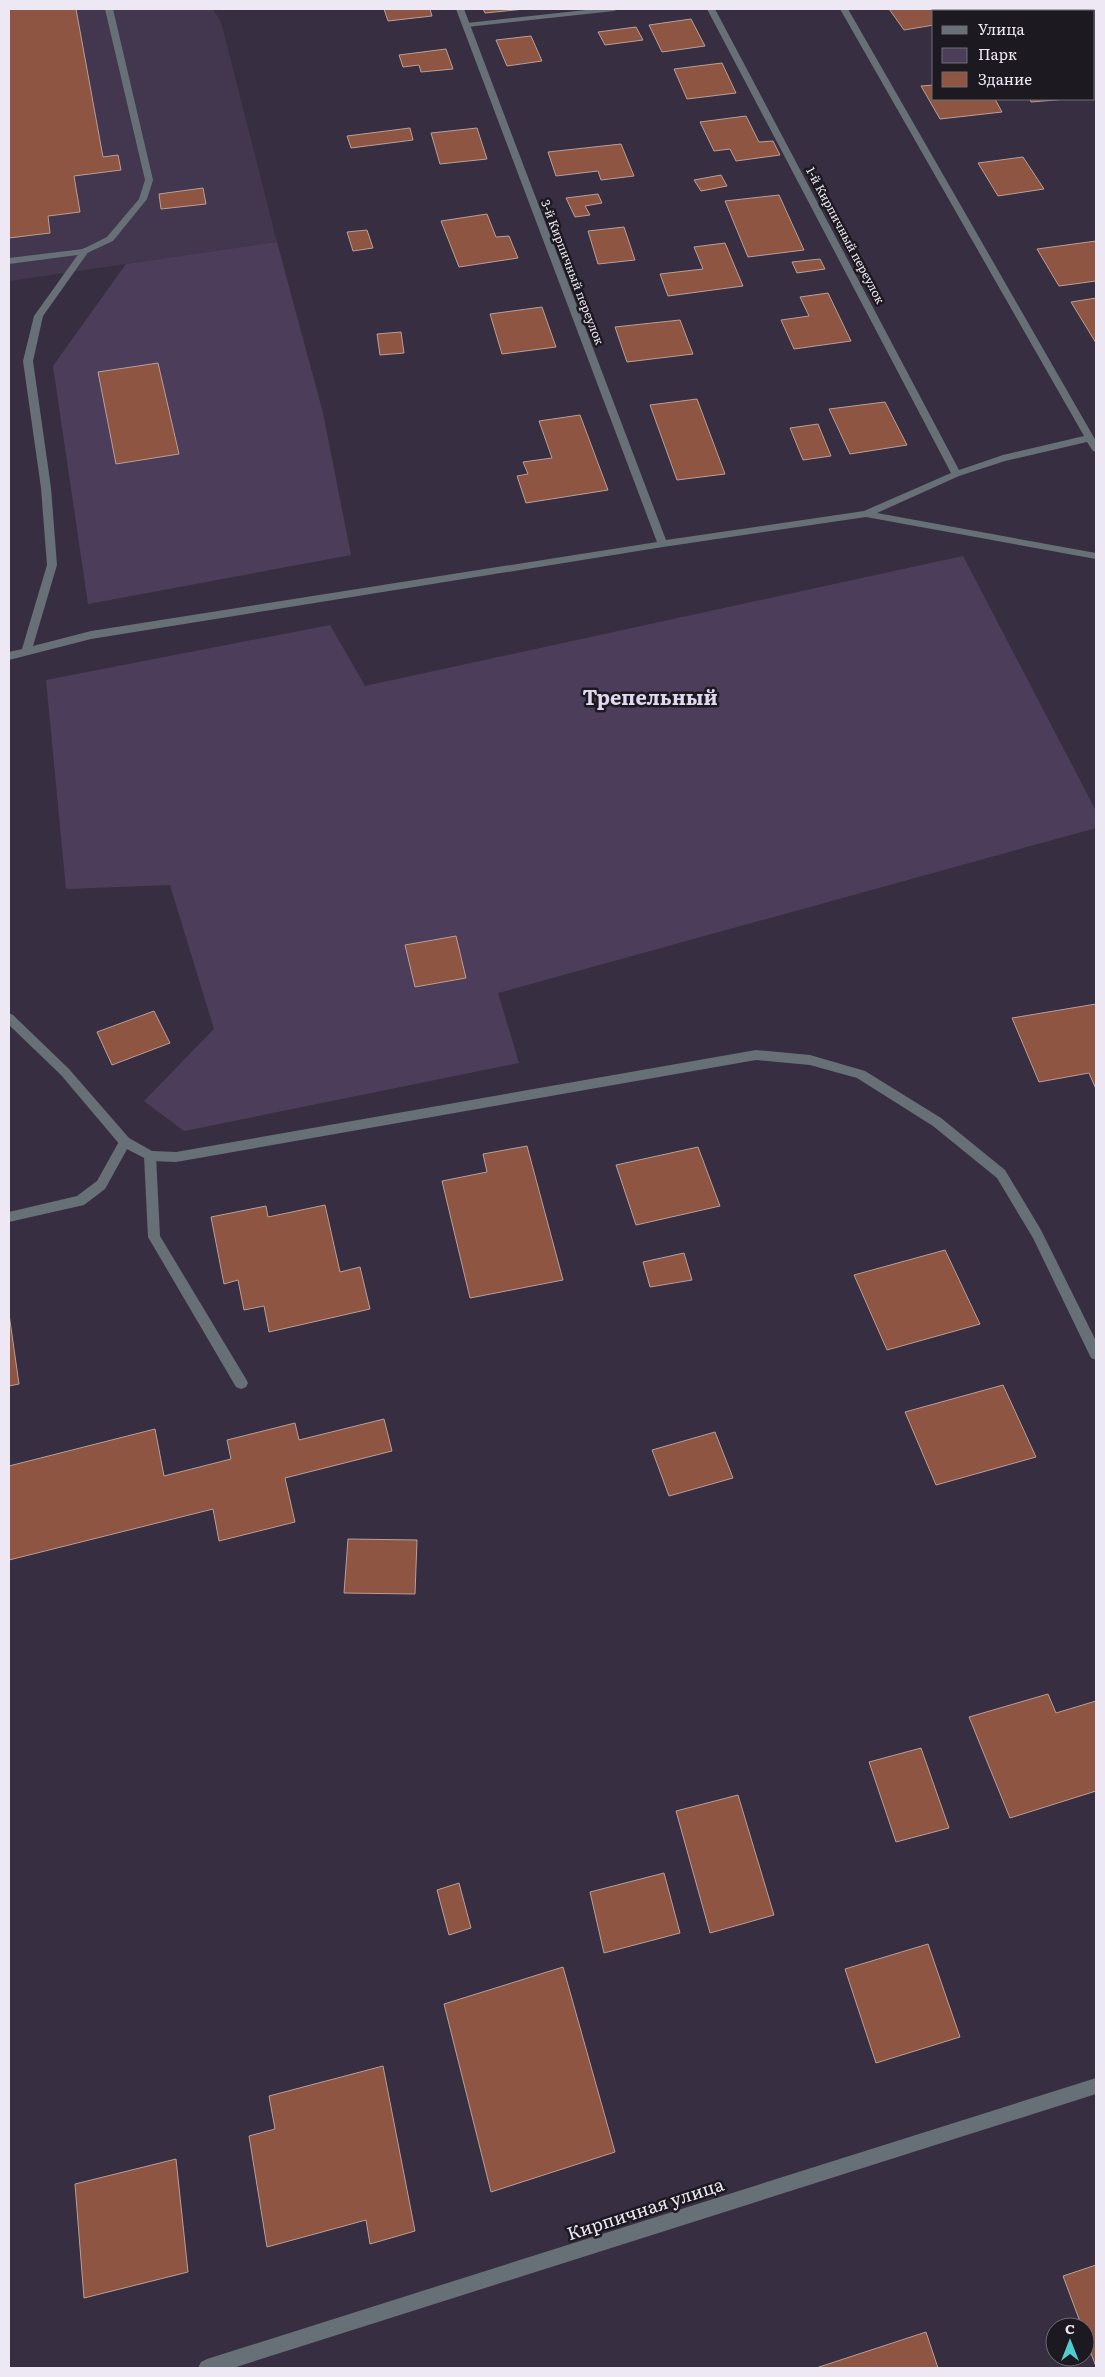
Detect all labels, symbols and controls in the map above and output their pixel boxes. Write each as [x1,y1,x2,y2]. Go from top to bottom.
legend [932,10,1095,100]
text: Улица [978,17,1026,40]
text: Парк [978,42,1017,65]
text: Здание [978,67,1032,90]
street label: 1-й Кирпичный переулок [802,163,890,307]
street label: 3-й Кирпичный переулок [537,197,609,347]
district label: Трепельный [582,681,718,711]
street label: Кирпичная улица [563,2170,727,2246]
north arrow [1045,2317,1095,2367]
text: С [1065,2318,1075,2338]

